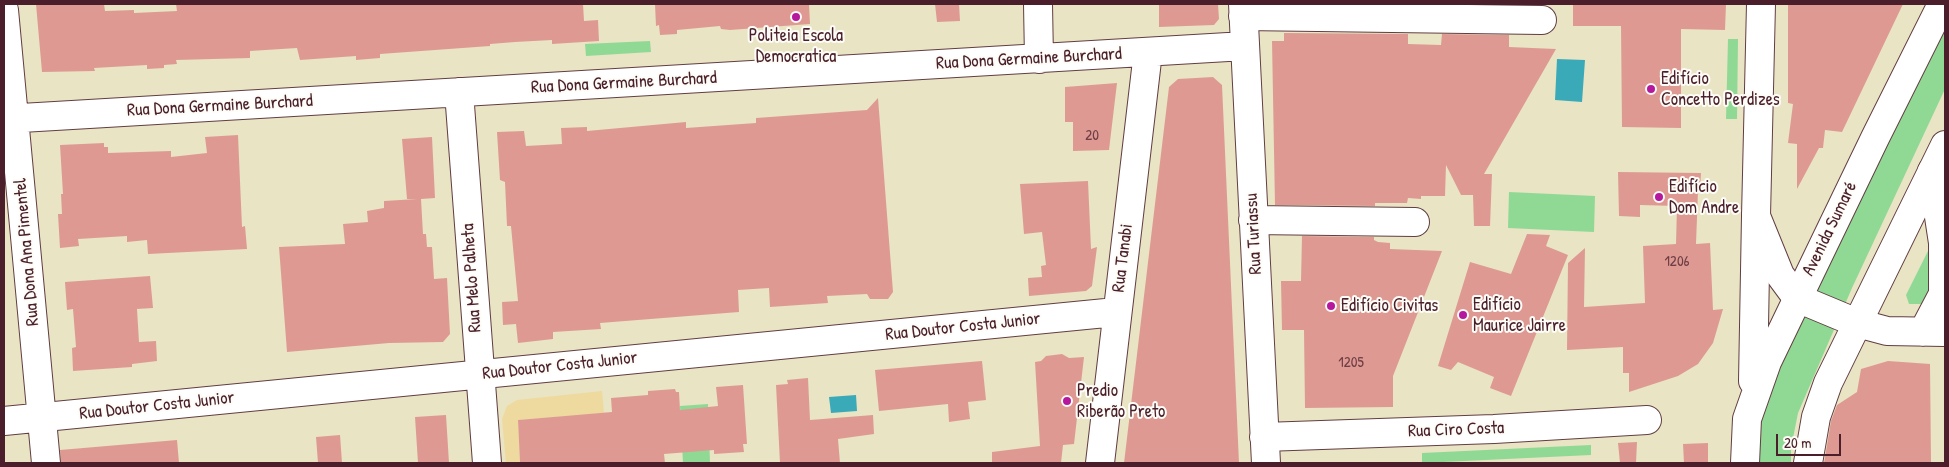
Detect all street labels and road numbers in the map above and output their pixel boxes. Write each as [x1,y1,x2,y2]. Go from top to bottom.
street label: Rua Dona Germaine Burchard [936,43,1122,75]
street label: Rua Dona Germaine Burchard [531,67,717,99]
street label: Rua Dona Germaine Burchard [127,90,313,122]
street label: Rua Dona Ana Pimentel [10,177,44,327]
street label: Avenida Sumaré [1798,178,1862,280]
street label: Rua Turiassu [1241,193,1267,275]
street label: Rua Melo Palheta [457,223,487,333]
street label: Rua Tanabi [1108,223,1138,293]
street label: Rua Doutor Costa Junior [884,308,1042,346]
street label: Rua Doutor Costa Junior [481,347,639,385]
street label: Rua Doutor Costa Junior [78,387,236,425]
street label: Rua Ciro Costa [1408,418,1504,442]

